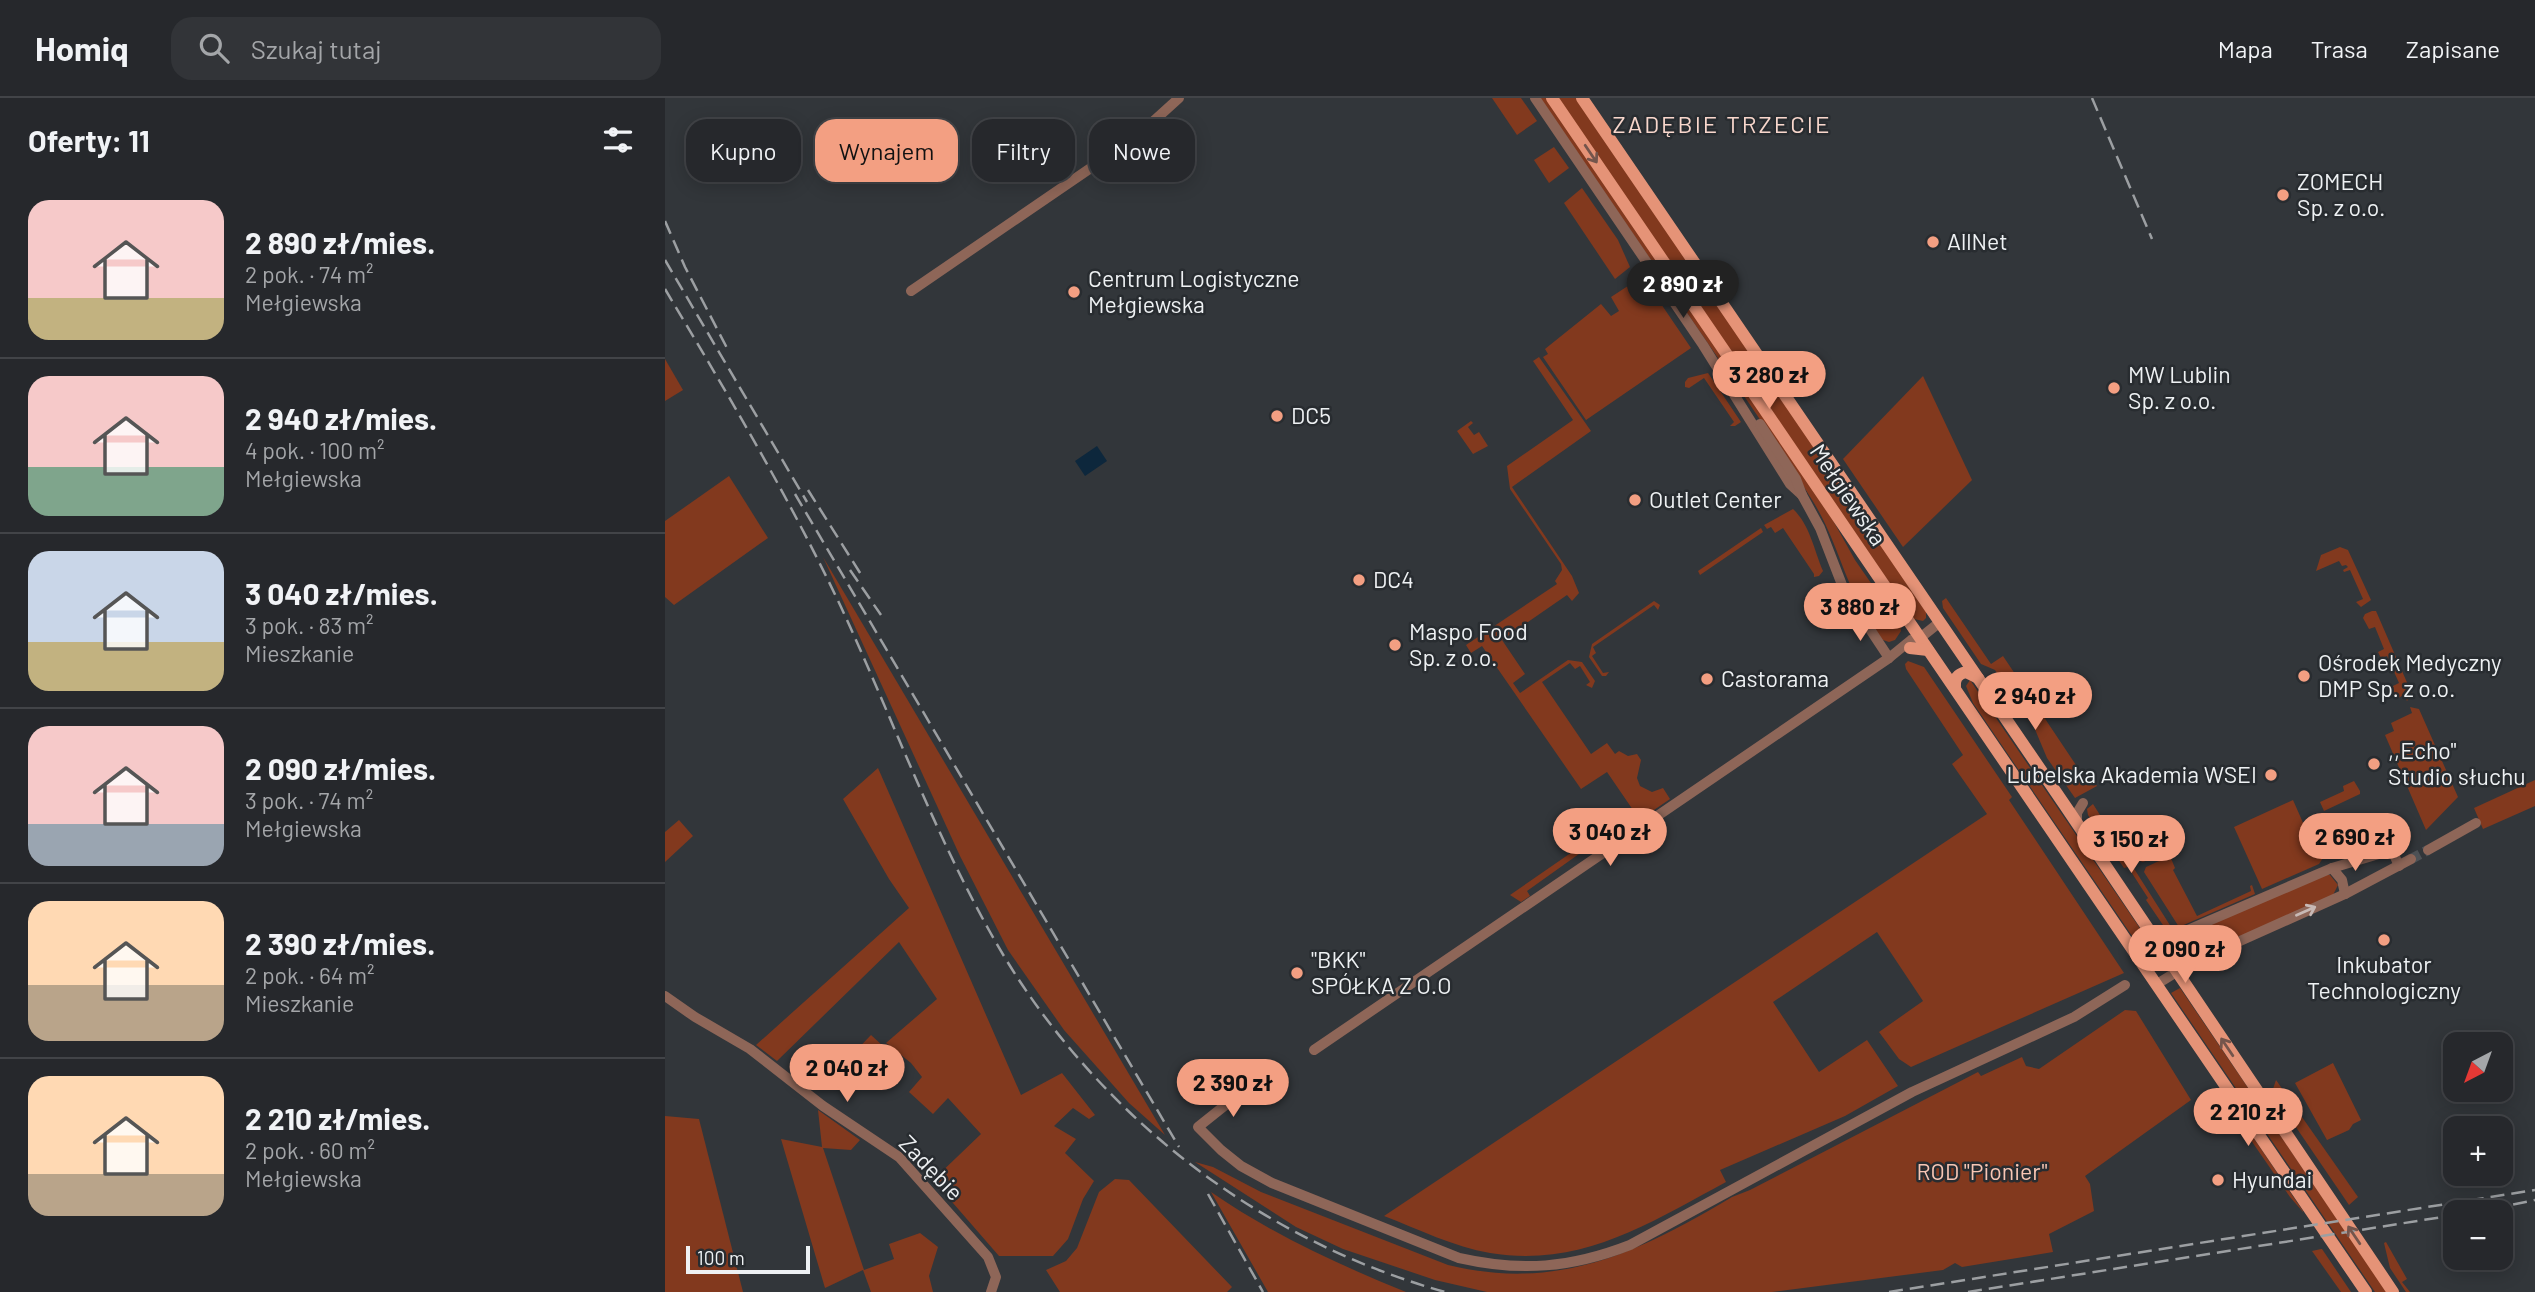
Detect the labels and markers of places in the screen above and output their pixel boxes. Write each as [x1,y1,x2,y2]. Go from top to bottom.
place label: ZOMECH Sp. z o.o. [2297,167,2385,221]
marker: ZOMECH Sp. z o.o. [2275,187,2291,203]
place label: AllNet [1947,227,2008,255]
marker: AllNet [1925,234,1941,250]
pin: 2 890 zł [1611,260,1755,320]
place label: Centrum Logistyczne Mełgiewska [1088,264,1299,318]
marker: Centrum Logistyczne Mełgiewska [1066,284,1082,300]
pin: 3 280 zł [1697,352,1841,411]
place label: MW Lublin Sp. z o.o. [2128,360,2231,414]
marker: MW Lublin Sp. z o.o. [2106,380,2122,396]
place label: DC5 [1291,401,1331,429]
marker: DC5 [1269,408,1285,424]
place label: Outlet Center [1649,485,1782,513]
marker: Outlet Center [1627,492,1643,508]
place label: DC4 [1373,565,1414,593]
marker: DC4 [1351,572,1367,588]
pin: 3 880 zł [1788,584,1932,643]
place label: Maspo Food Sp. z o.o. [1409,617,1528,671]
marker: Maspo Food Sp. z o.o. [1387,637,1403,653]
place label: Ośrodek Medyczny DMP Sp. z o.o. [2318,648,2502,702]
place label: Castorama [1721,664,1829,692]
marker: Ośrodek Medyczny DMP Sp. z o.o. [2296,668,2312,684]
marker: Castorama [1699,671,1715,687]
pin: 2 940 zł [1963,672,2107,732]
place label: ,,Echo'' Studio słuchu [2388,736,2526,790]
marker: ,,Echo'' Studio słuchu [2366,756,2382,772]
place label: Lubelska Akademia WSEI [2007,760,2257,788]
marker: Lubelska Akademia WSEI [2263,767,2279,783]
pin: 3 040 zł [1538,808,1682,868]
pin: 2 690 zł [2283,814,2427,873]
pin: 3 150 zł [2059,816,2203,875]
pin: 2 090 zł [2113,926,2257,985]
marker: Inkubator Technologiczny [2376,932,2392,948]
place label: "BKK" SPÓŁKA Z O.O [1311,945,1451,999]
place label: Inkubator Technologiczny [2307,950,2461,1004]
marker: "BKK" SPÓŁKA Z O.O [1289,965,1305,981]
pin: 2 040 zł [775,1044,919,1104]
pin: 2 390 zł [1161,1060,1305,1119]
pin: 2 210 zł [2176,1088,2320,1148]
place label: Hyundai [2232,1165,2312,1193]
marker: Hyundai [2210,1172,2226,1188]

